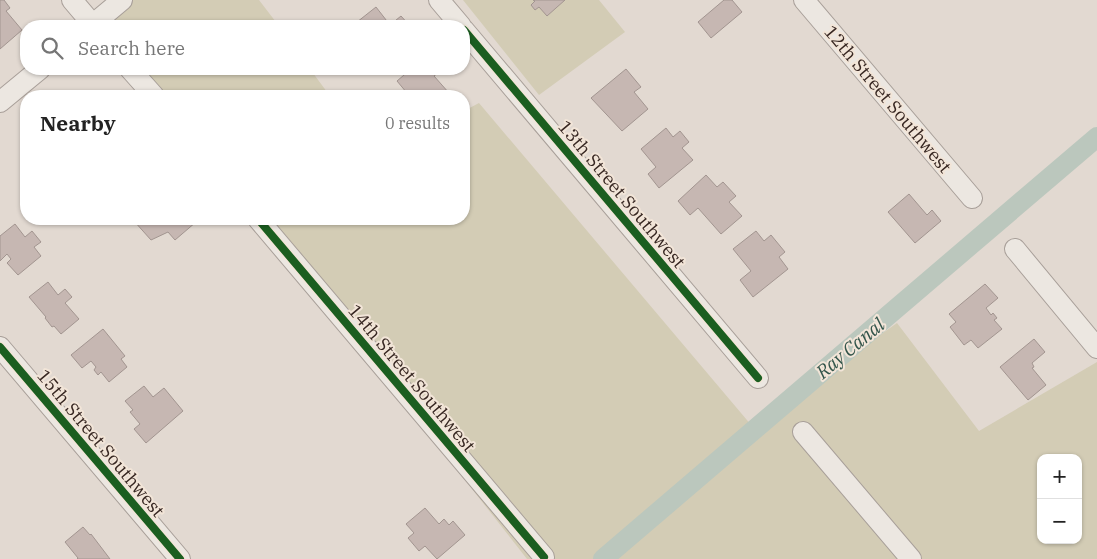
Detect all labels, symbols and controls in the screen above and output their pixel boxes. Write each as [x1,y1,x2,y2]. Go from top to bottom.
search box [20,20,470,75]
street label: 12th Street Southwest [819,20,957,178]
icon: search [38,34,66,62]
text: Search here [78,36,185,60]
text: Nearby [40,109,116,137]
text: 0 results [385,113,450,133]
street label: 13th Street Southwest [553,115,691,273]
street label: 14th Street Southwest [343,299,481,457]
water label: Ray Canal [810,312,890,384]
street label: 15th Street Southwest [32,364,170,522]
map controls [1037,454,1082,544]
button: + [1037,454,1082,499]
button: − [1037,499,1082,544]

